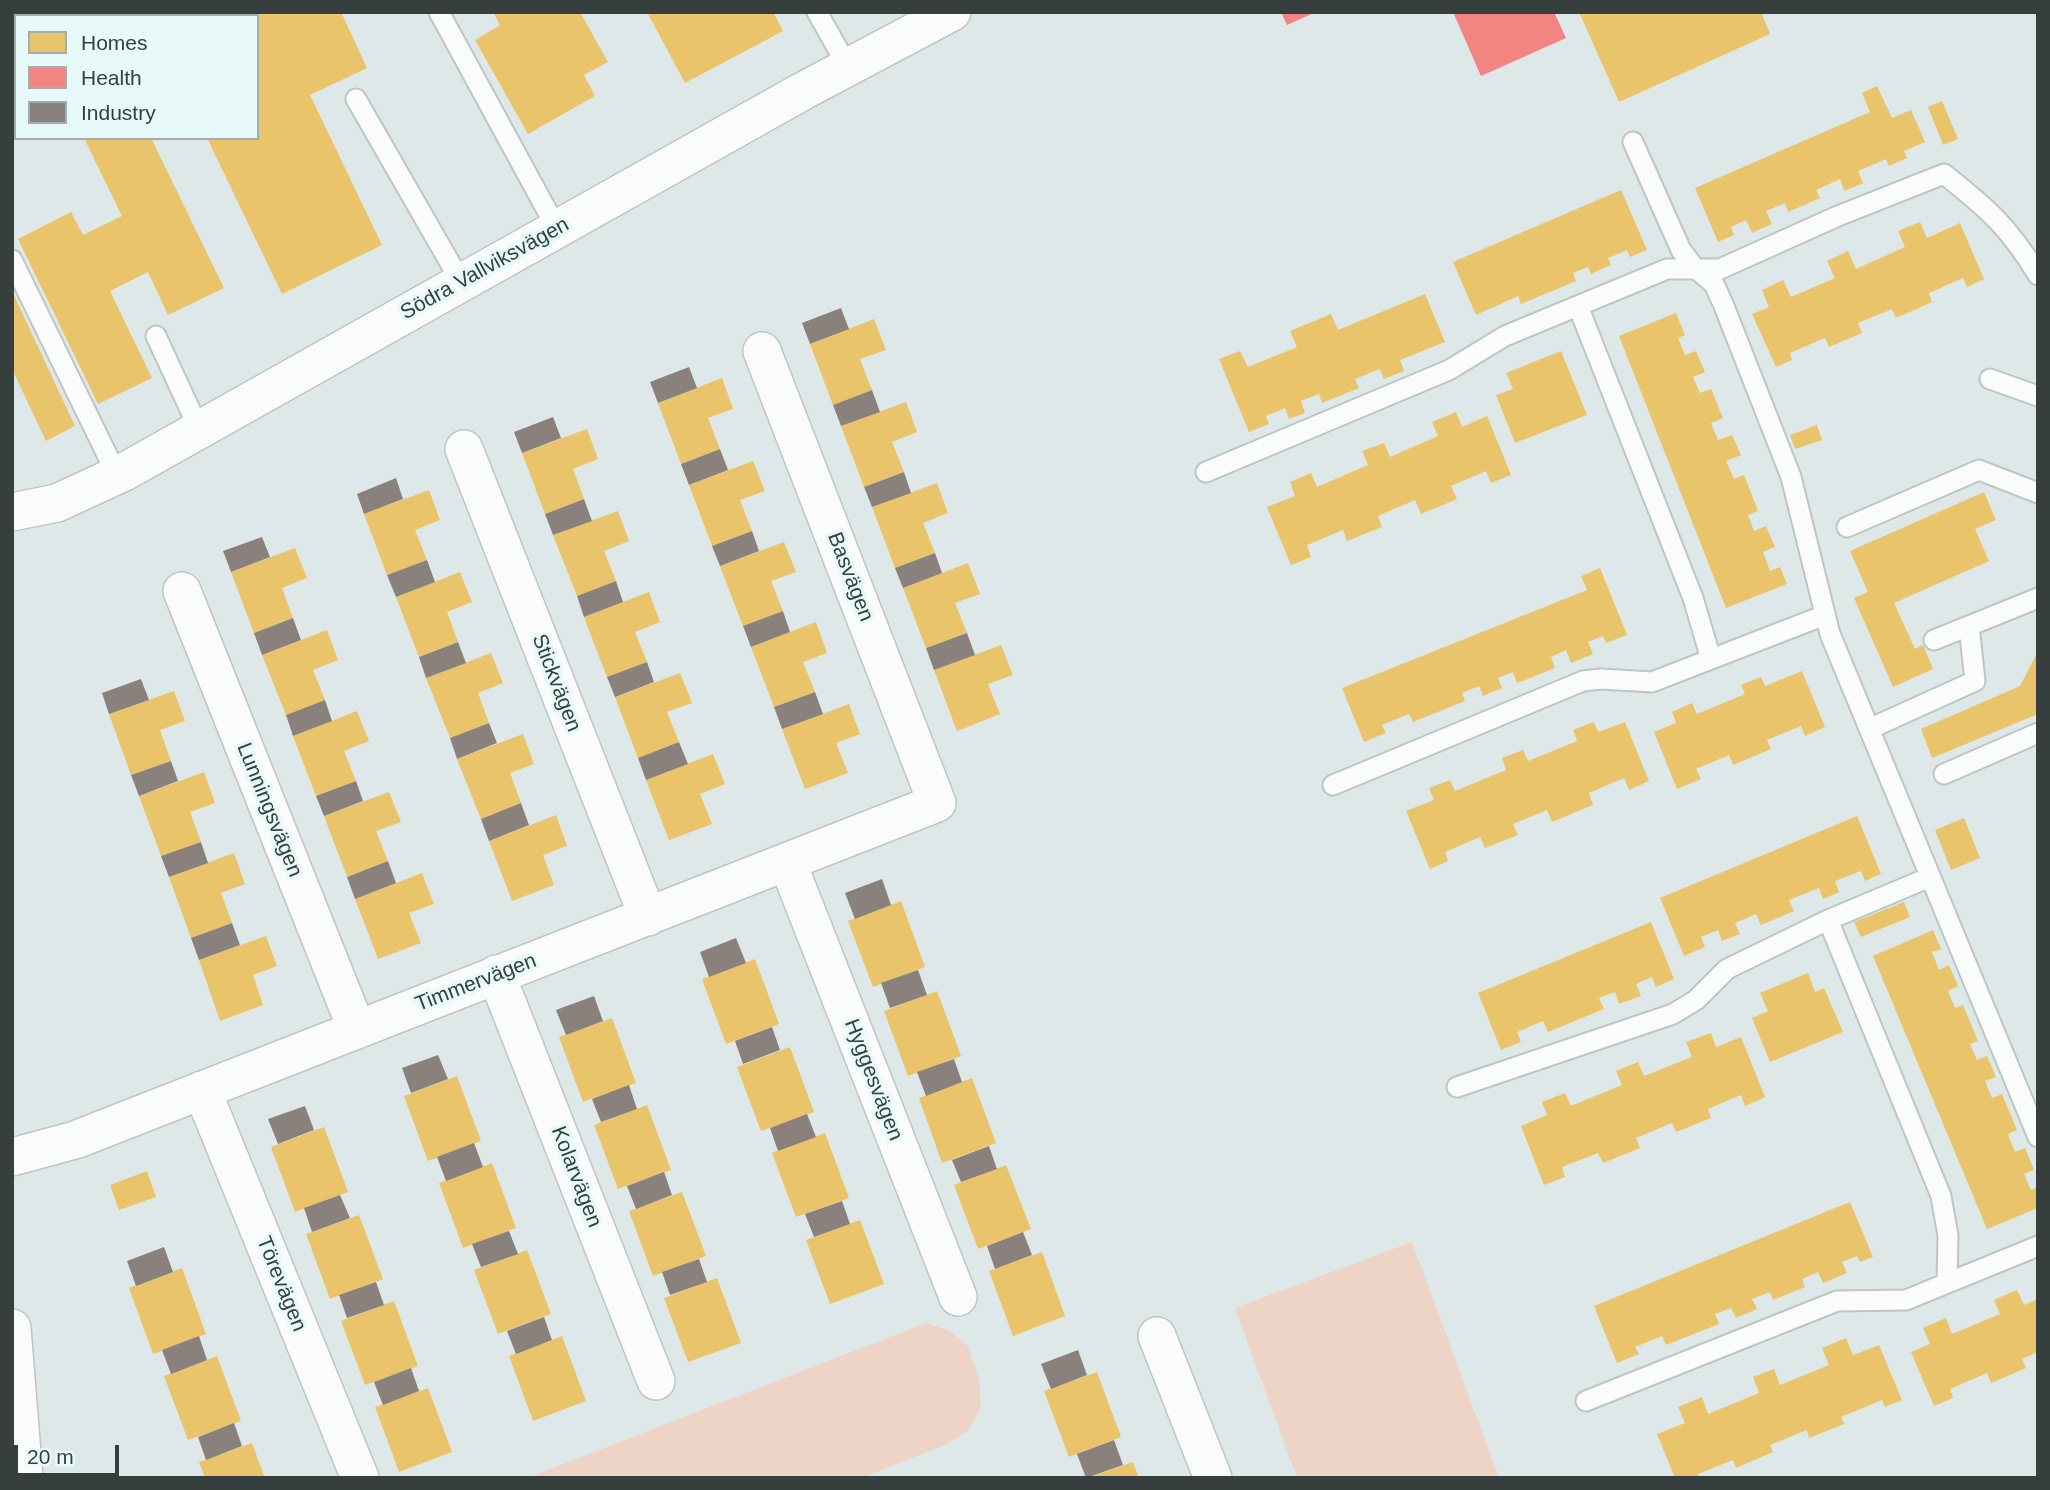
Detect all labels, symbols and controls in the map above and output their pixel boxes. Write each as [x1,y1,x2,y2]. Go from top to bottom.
legend [14,14,259,140]
text: Homes [81,31,148,54]
text: Health [81,66,142,89]
text: Industry [81,101,156,124]
street label: Södra Vallviksvägen [396,212,574,326]
street label: Basvägen [822,529,878,625]
street label: Stickvägen [526,631,586,735]
street label: Lunningsvägen [231,739,307,881]
street label: Timmervägen [412,948,540,1018]
street label: Hyggesvägen [838,1016,908,1144]
street label: Kolarvägen [545,1123,607,1231]
street label: Törevägen [251,1233,311,1335]
scale bar [18,1430,122,1474]
text: 20 m [27,1445,74,1468]

